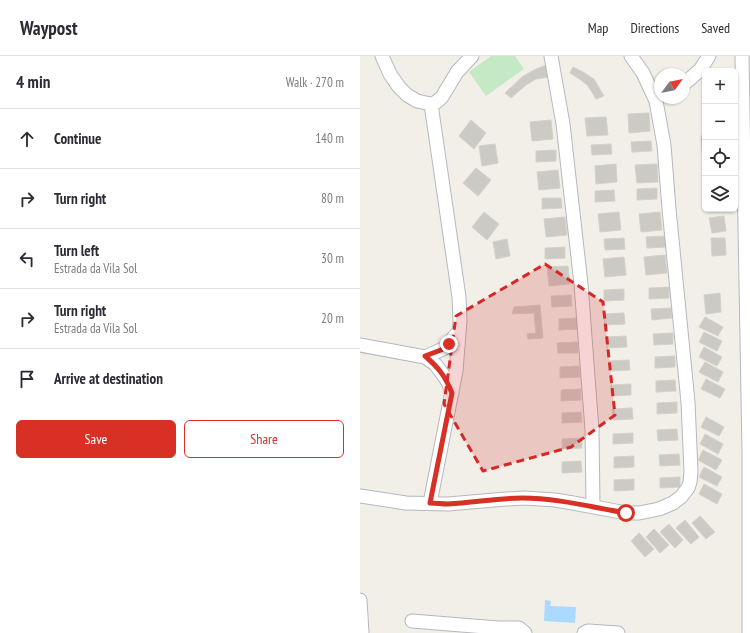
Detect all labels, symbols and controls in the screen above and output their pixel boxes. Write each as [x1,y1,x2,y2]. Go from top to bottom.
text: Waypost [20,16,77,40]
text: Map [588,19,608,37]
text: Directions [630,19,679,37]
text: Saved [701,19,730,37]
north arrow [654,68,690,104]
map controls [702,68,738,212]
button: + [702,68,738,104]
text: 4 min [16,71,50,93]
text: Walk · 270 m [286,74,344,91]
button: − [702,104,738,140]
icon: ahead [16,128,38,150]
text: Continue [54,129,101,148]
text: 140 m [315,130,344,147]
button: locate [702,140,738,176]
button: layers [702,176,738,212]
icon: right [16,188,38,210]
text: Turn right [54,189,106,208]
text: 80 m [321,190,344,207]
text: Turn left [54,241,99,260]
icon: left [16,248,38,270]
text: 30 m [321,250,344,267]
text: Estrada da Vila Sol [54,260,137,277]
text: Turn right [54,301,106,320]
icon: right [16,308,38,330]
text: 20 m [321,310,344,327]
text: Estrada da Vila Sol [54,320,137,337]
route end [440,335,458,353]
icon: arrive [16,368,38,390]
text: Arrive at destination [54,369,163,388]
button: Save [16,420,176,458]
button: Share [184,420,344,458]
route start [617,504,635,522]

